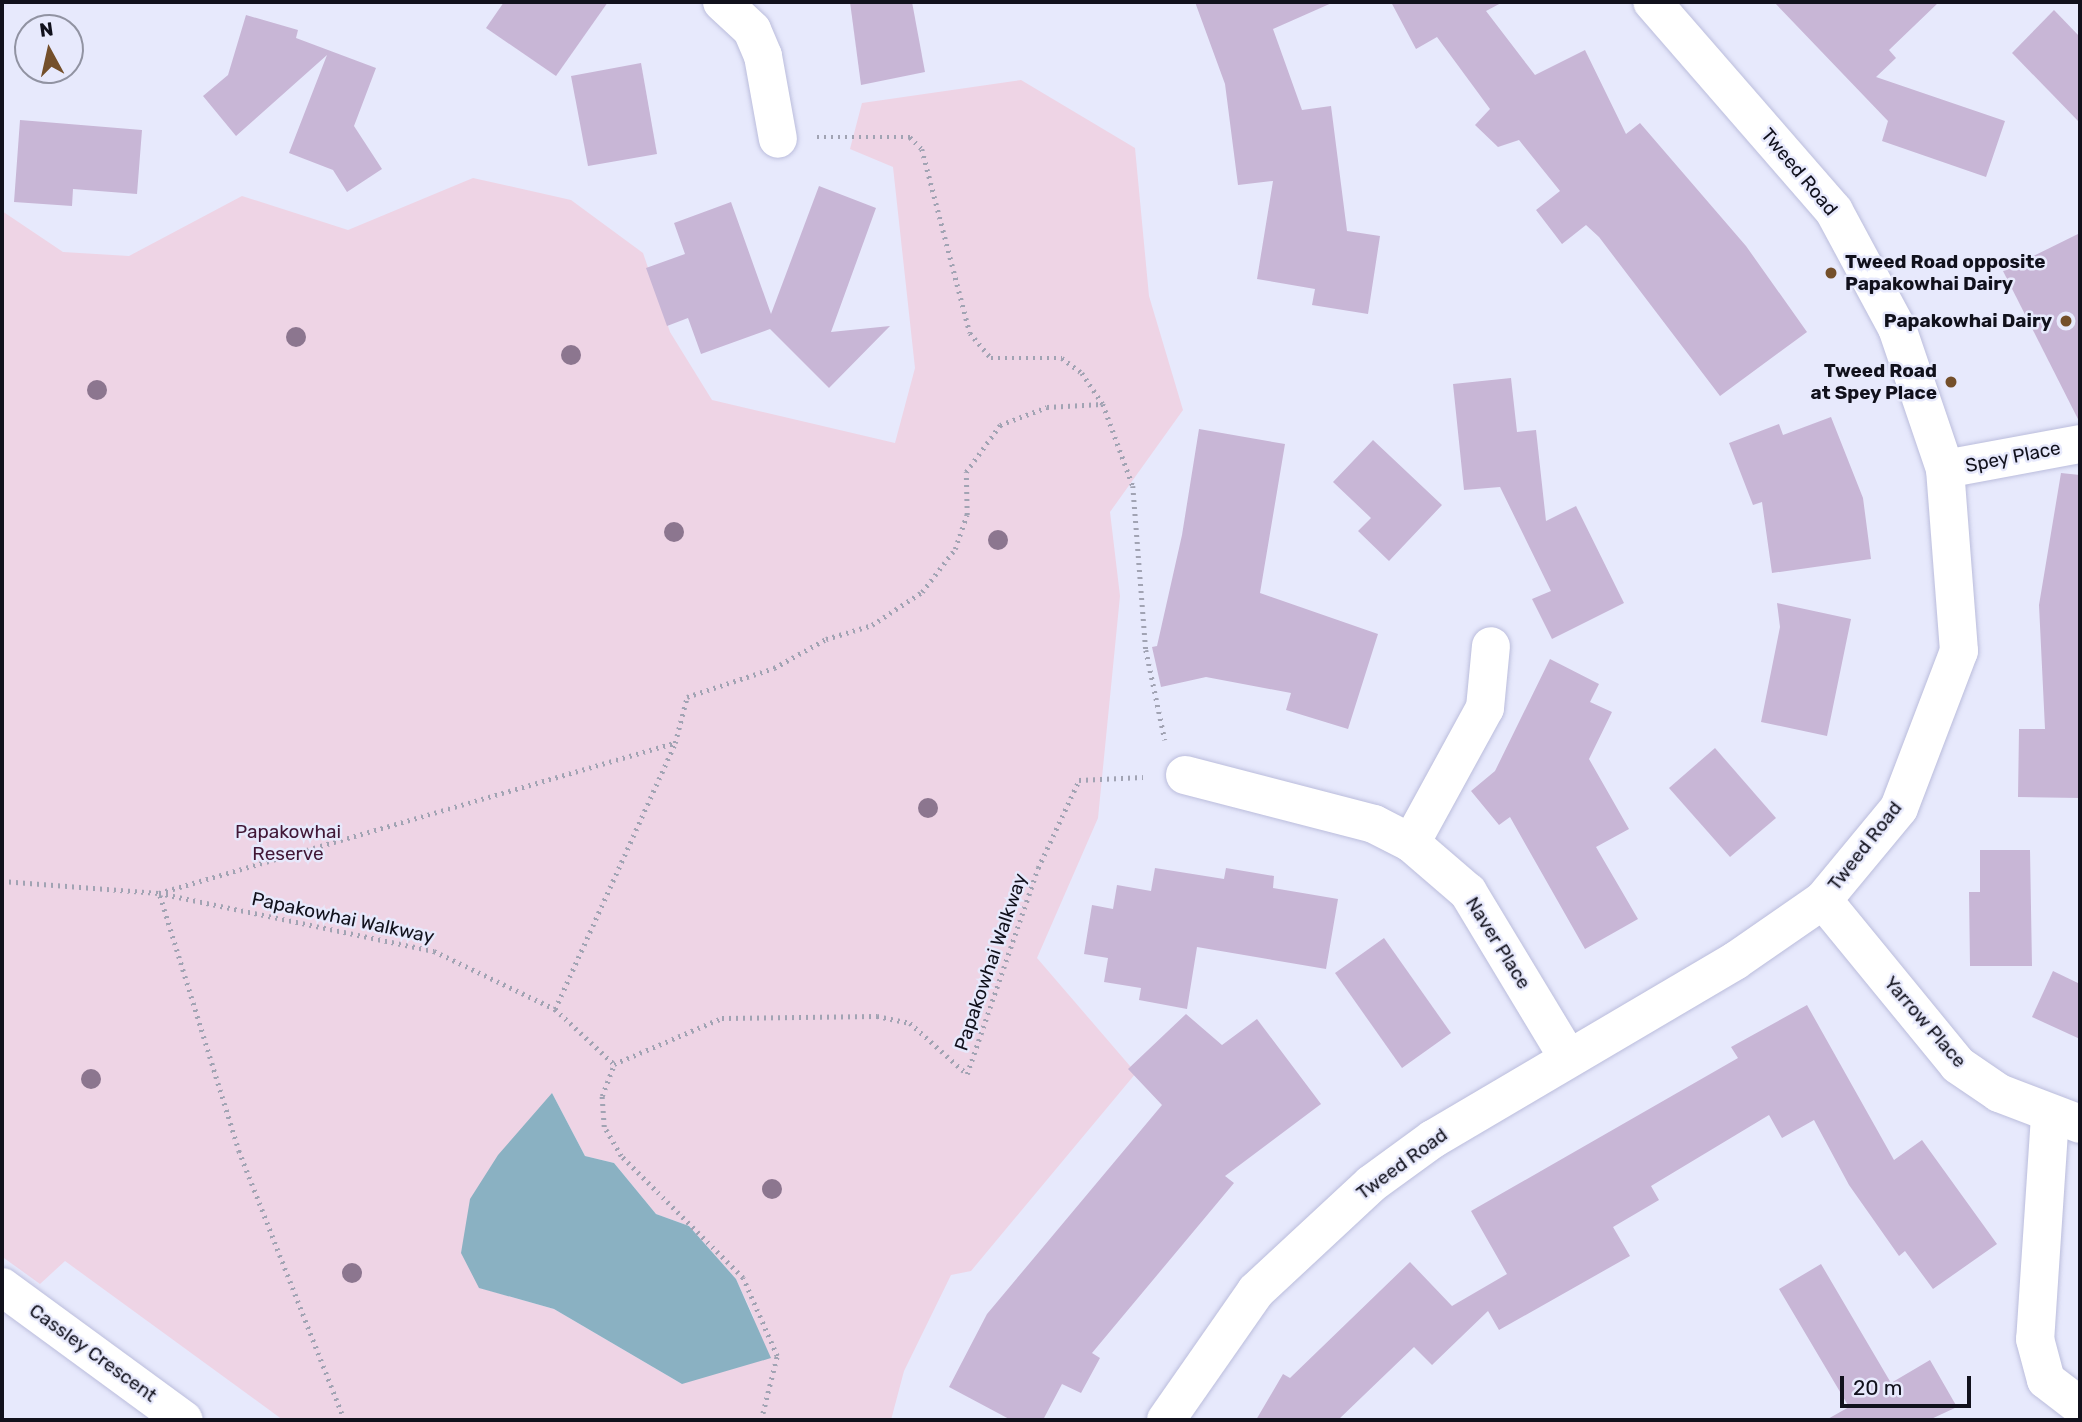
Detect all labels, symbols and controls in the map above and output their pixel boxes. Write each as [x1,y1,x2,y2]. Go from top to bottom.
north arrow [14,14,84,84]
text: N [38,17,55,42]
street label: Tweed Road [1756,124,1842,220]
place label: Tweed Road opposite Papakowhai Dairy [1845,251,2046,295]
marker: Tweed Road opposite Papakowhai Dairy [1823,265,1839,281]
place label: Papakowhai Dairy [1884,310,2052,332]
marker: Papakowhai Dairy [2058,313,2074,329]
place label: Tweed Road at Spey Place [1810,360,1937,404]
marker: Tweed Road at Spey Place [1943,374,1959,390]
street label: Spey Place [1963,437,2063,477]
street label: Tweed Road [1823,797,1907,895]
park label: Papakowhai Reserve [235,821,341,865]
street label: Papakowhai Walkway [950,870,1032,1054]
street label: Papakowhai Walkway [250,887,436,949]
street label: Naver Place [1461,893,1535,993]
street label: Yarrow Place [1879,971,1971,1073]
street label: Tweed Road [1352,1123,1452,1205]
street label: Cassley Crescent [25,1299,161,1407]
scale bar [1844,1362,1975,1406]
text: 20 m [1853,1375,1902,1400]

